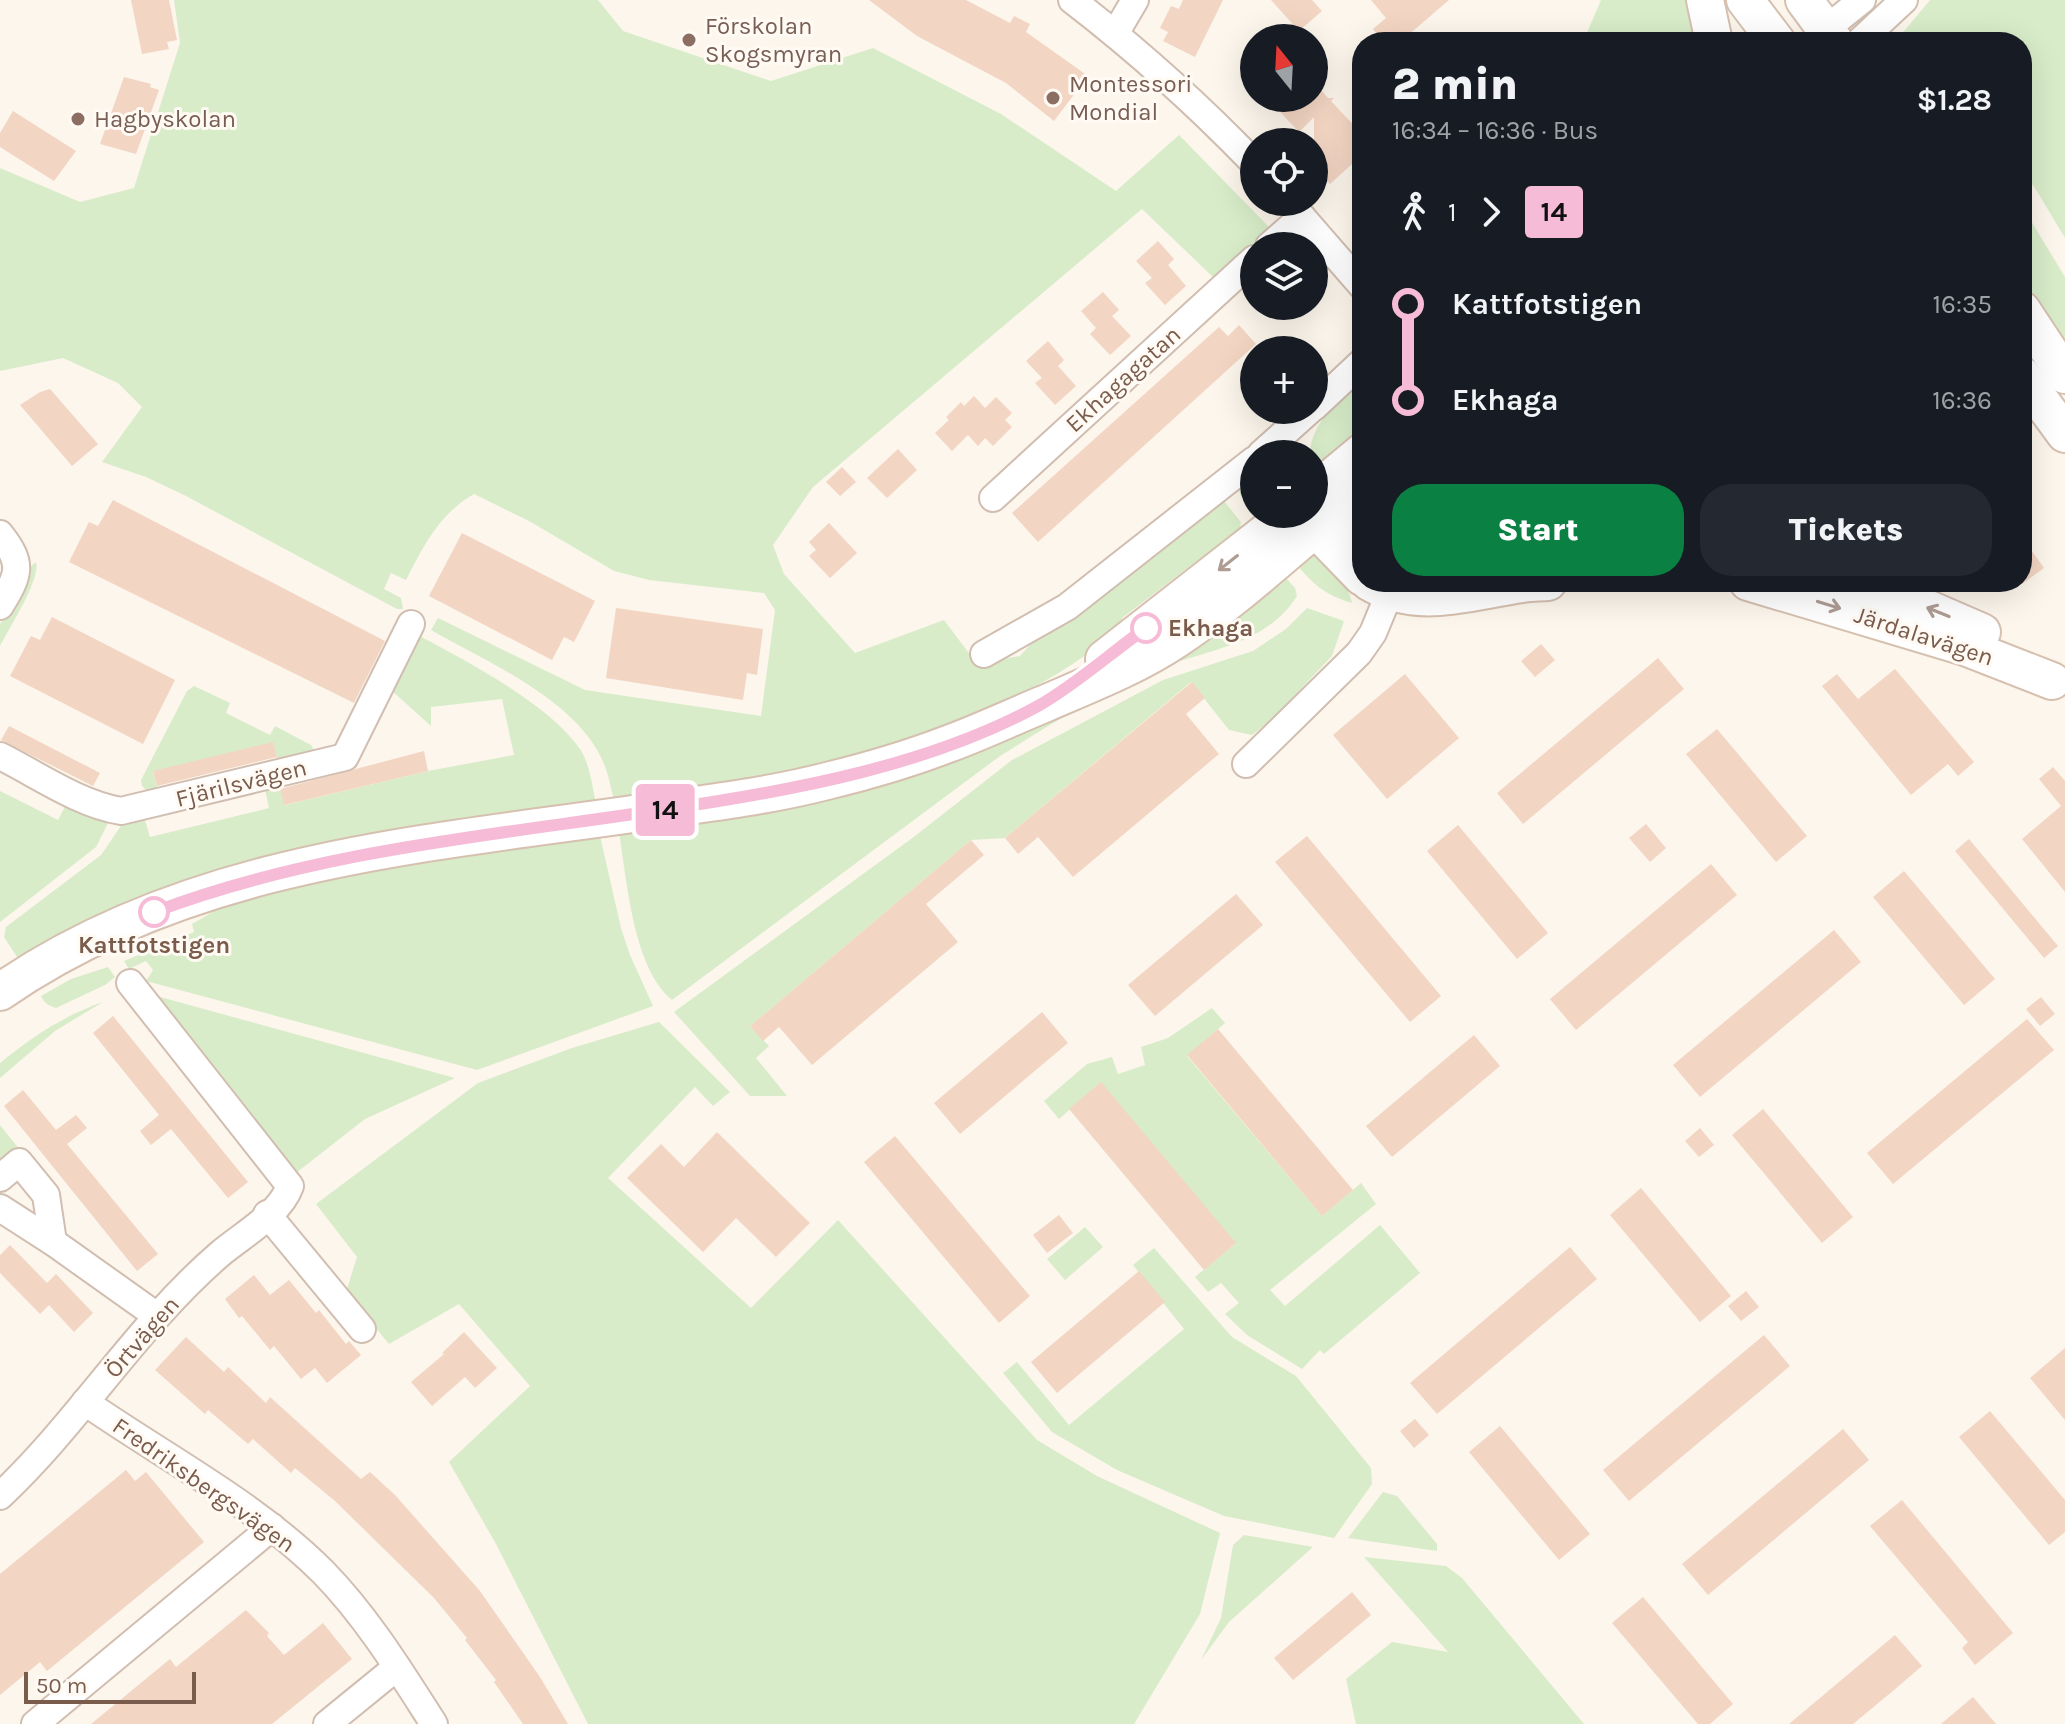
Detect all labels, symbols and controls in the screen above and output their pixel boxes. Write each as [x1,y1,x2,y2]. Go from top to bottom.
place label: Förskolan Skogsmyran [705,12,842,68]
north arrow [1240,24,1328,112]
map controls [1240,24,1328,528]
marker: Förskolan Skogsmyran [680,31,698,49]
text: 2 min [1392,59,1518,110]
place label: Montessori Mondial [1069,70,1192,126]
text: $1.28 [1917,82,1992,118]
marker: Montessori Mondial [1044,89,1062,107]
place label: Hagbyskolan [94,105,236,133]
marker: Hagbyskolan [69,110,87,128]
text: 16:34 – 16:36 · Bus [1392,115,1598,146]
button: locate [1240,128,1328,216]
icon: walk [1392,190,1436,234]
icon: forward [1469,190,1513,234]
text: 14 [1541,195,1567,228]
text: 1 [1448,197,1457,228]
button: layers [1240,232,1328,320]
text: Kattfotstigen [1452,286,1642,322]
text: 16:35 [1932,289,1992,320]
street label: Ekhagagatan [1060,320,1186,438]
button: + [1240,336,1328,424]
text: Ekhaga [1452,382,1559,418]
text: 16:36 [1932,385,1992,416]
button: − [1240,440,1328,528]
button: Start [1392,484,1684,576]
button: Tickets [1700,484,1992,576]
one-way arrow [1218,554,1239,572]
one-way arrow [1815,598,1841,613]
street label: Järdalavägen [1851,600,1997,672]
one-way arrow [1926,604,1951,619]
marker: Ekhaga [1131,613,1161,643]
place label: Ekhaga [1168,614,1253,642]
street label: Fjärilsvägen [173,753,309,813]
line badge: 14 [629,784,701,836]
text: 14 [652,793,678,826]
marker: Kattfotstigen [139,897,169,927]
place label: Kattfotstigen [78,931,230,959]
street label: Örtvägen [99,1291,185,1383]
street label: Fredriksbergsvägen [107,1411,301,1559]
scale bar [24,1668,196,1704]
text: 50 m [36,1673,87,1699]

